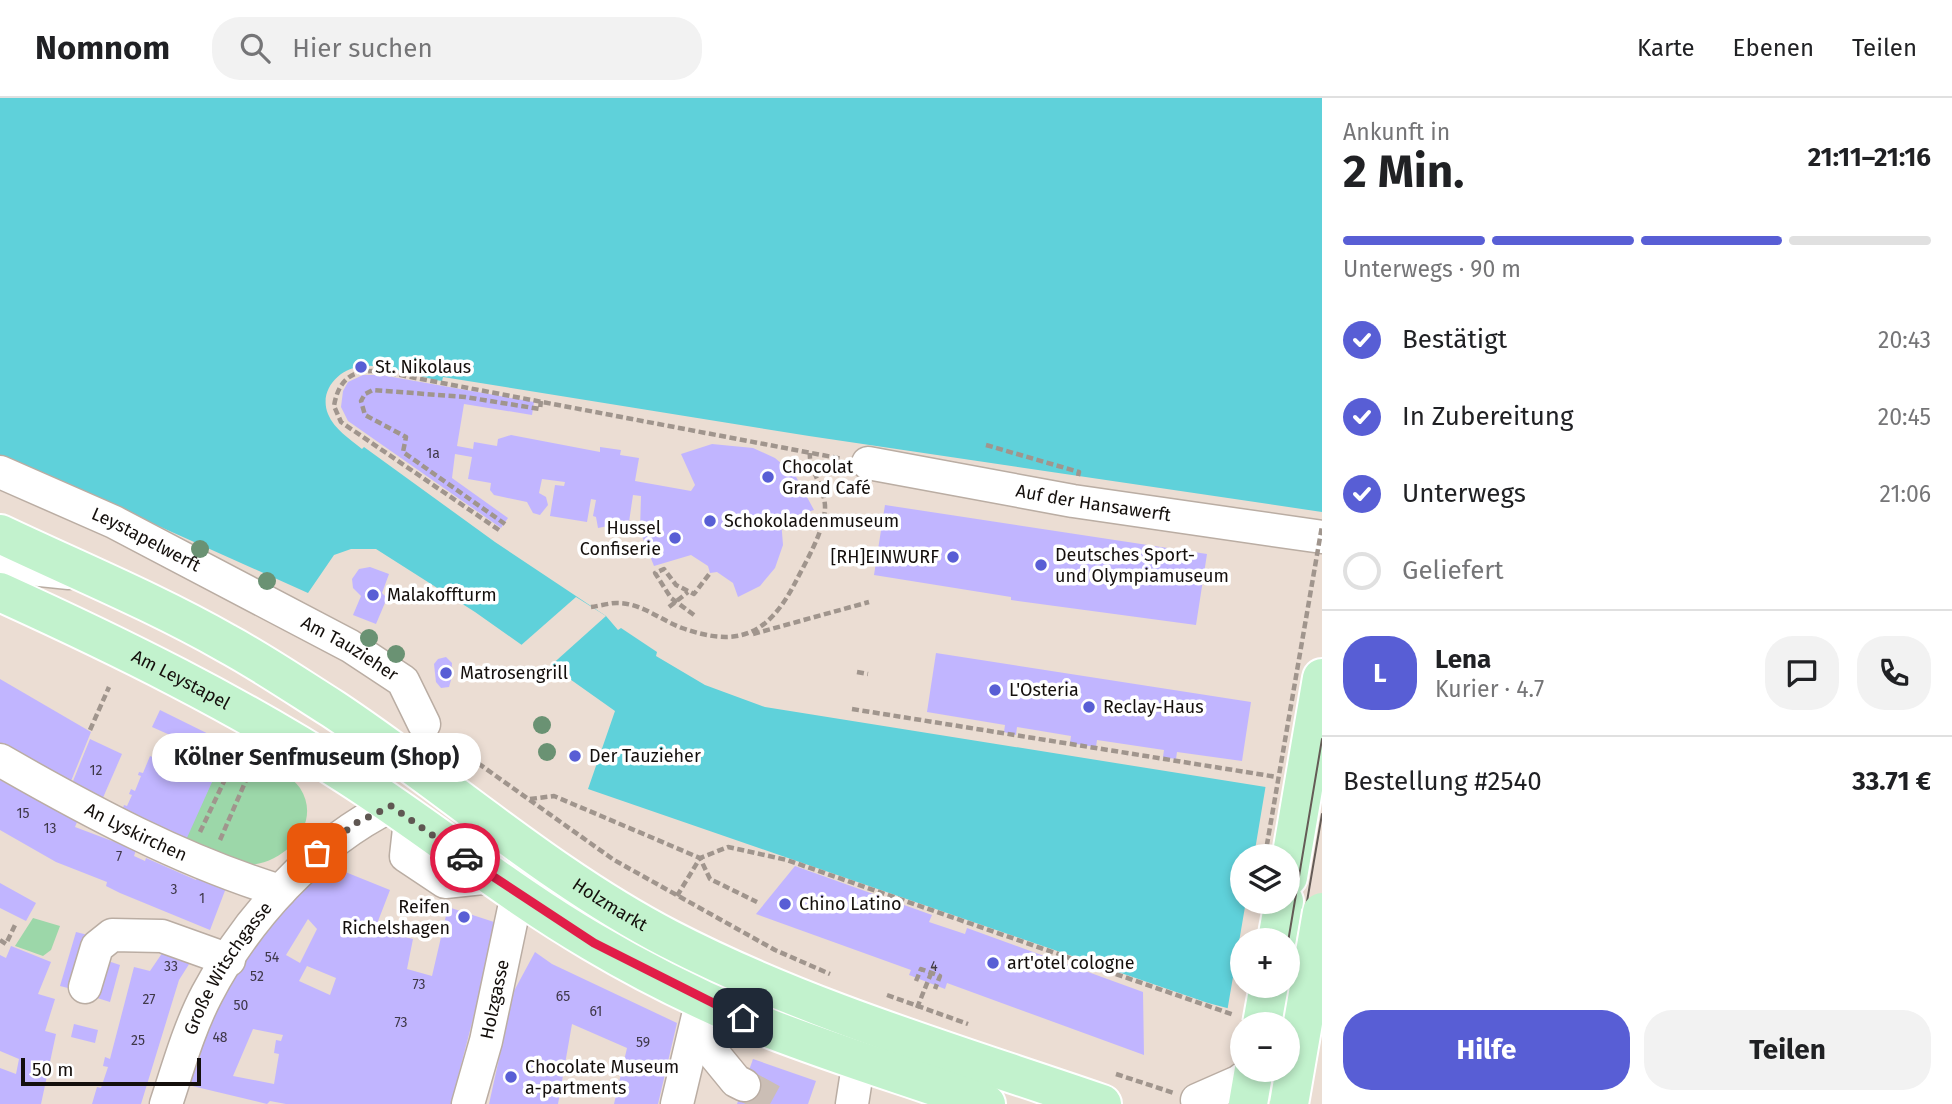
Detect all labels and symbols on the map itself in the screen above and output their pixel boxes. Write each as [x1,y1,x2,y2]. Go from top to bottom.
place label: St. Nikolaus [375,356,471,378]
marker: St. Nikolaus [353,359,369,375]
house number: 1a [426,445,440,462]
place label: Chocolat Grand Café [782,456,871,499]
marker: Chocolat Grand Café [760,469,776,485]
street label: Auf der Hansawerft [1014,480,1173,526]
street label: Leystapelwerft [88,503,205,577]
place label: Schokoladenmuseum [724,510,899,532]
marker: Schokoladenmuseum [702,513,718,529]
place label: Hussel Confiserie [580,517,661,560]
marker: Hussel Confiserie [667,530,683,546]
place label: Deutsches Sport- und Olympiamuseum [1055,544,1229,587]
place label: [RH]EINWURF [831,546,939,568]
marker: [RH]EINWURF [945,549,961,565]
marker: Deutsches Sport- und Olympiamuseum [1033,557,1049,573]
place label: Malakoffturm [387,584,497,606]
marker: Malakoffturm [365,587,381,603]
street label: Am Tauzieher [297,611,402,686]
street label: Am Leystapel [128,645,234,714]
place label: Matrosengrill [460,662,568,684]
marker: Matrosengrill [438,665,454,681]
place label: L'Osteria [1009,679,1079,701]
marker: L'Osteria [987,682,1003,698]
place label: Reclay-Haus [1103,696,1204,718]
marker: Reclay-Haus [1081,699,1097,715]
callout: Kölner Senfmuseum (Shop) [152,734,481,783]
place label: Der Tauzieher [589,745,701,767]
marker: Der Tauzieher [567,748,583,764]
house number: 12 [90,762,103,779]
street label: An Lyskirchen [81,798,190,866]
house number: 15 [16,805,30,822]
house number: 13 [43,820,57,837]
pin [287,823,347,883]
courier [430,823,500,893]
house number: 7 [116,848,122,865]
street label: Holzmarkt [568,873,652,936]
house number: 3 [171,881,178,898]
house number: 1 [199,890,205,907]
place label: Chino Latino [799,893,902,915]
place label: Reifen Richelshagen [342,896,450,939]
marker: Chino Latino [777,896,793,912]
street label: Große Witschgasse [179,897,277,1038]
marker: Reifen Richelshagen [456,909,472,925]
house number: 54 [265,949,280,966]
place label: art'otel cologne [1007,952,1135,974]
marker: art'otel cologne [985,955,1001,971]
house number: 33 [164,958,178,975]
street label: Holzgasse [476,958,514,1041]
house number: 4 [930,958,938,975]
house number: 52 [250,968,264,985]
house number: 73 [412,976,426,993]
house number: 65 [556,988,570,1005]
pin [713,988,773,1048]
house number: 27 [142,991,156,1008]
house number: 50 [234,997,249,1014]
house number: 61 [590,1003,602,1020]
house number: 73 [394,1014,408,1031]
house number: 48 [212,1029,228,1046]
house number: 25 [131,1032,145,1049]
house number: 59 [636,1034,650,1051]
scale bar [21,1055,201,1087]
place label: Chocolate Museum a-partments [525,1056,679,1099]
marker: Chocolate Museum a-partments [503,1069,519,1085]

